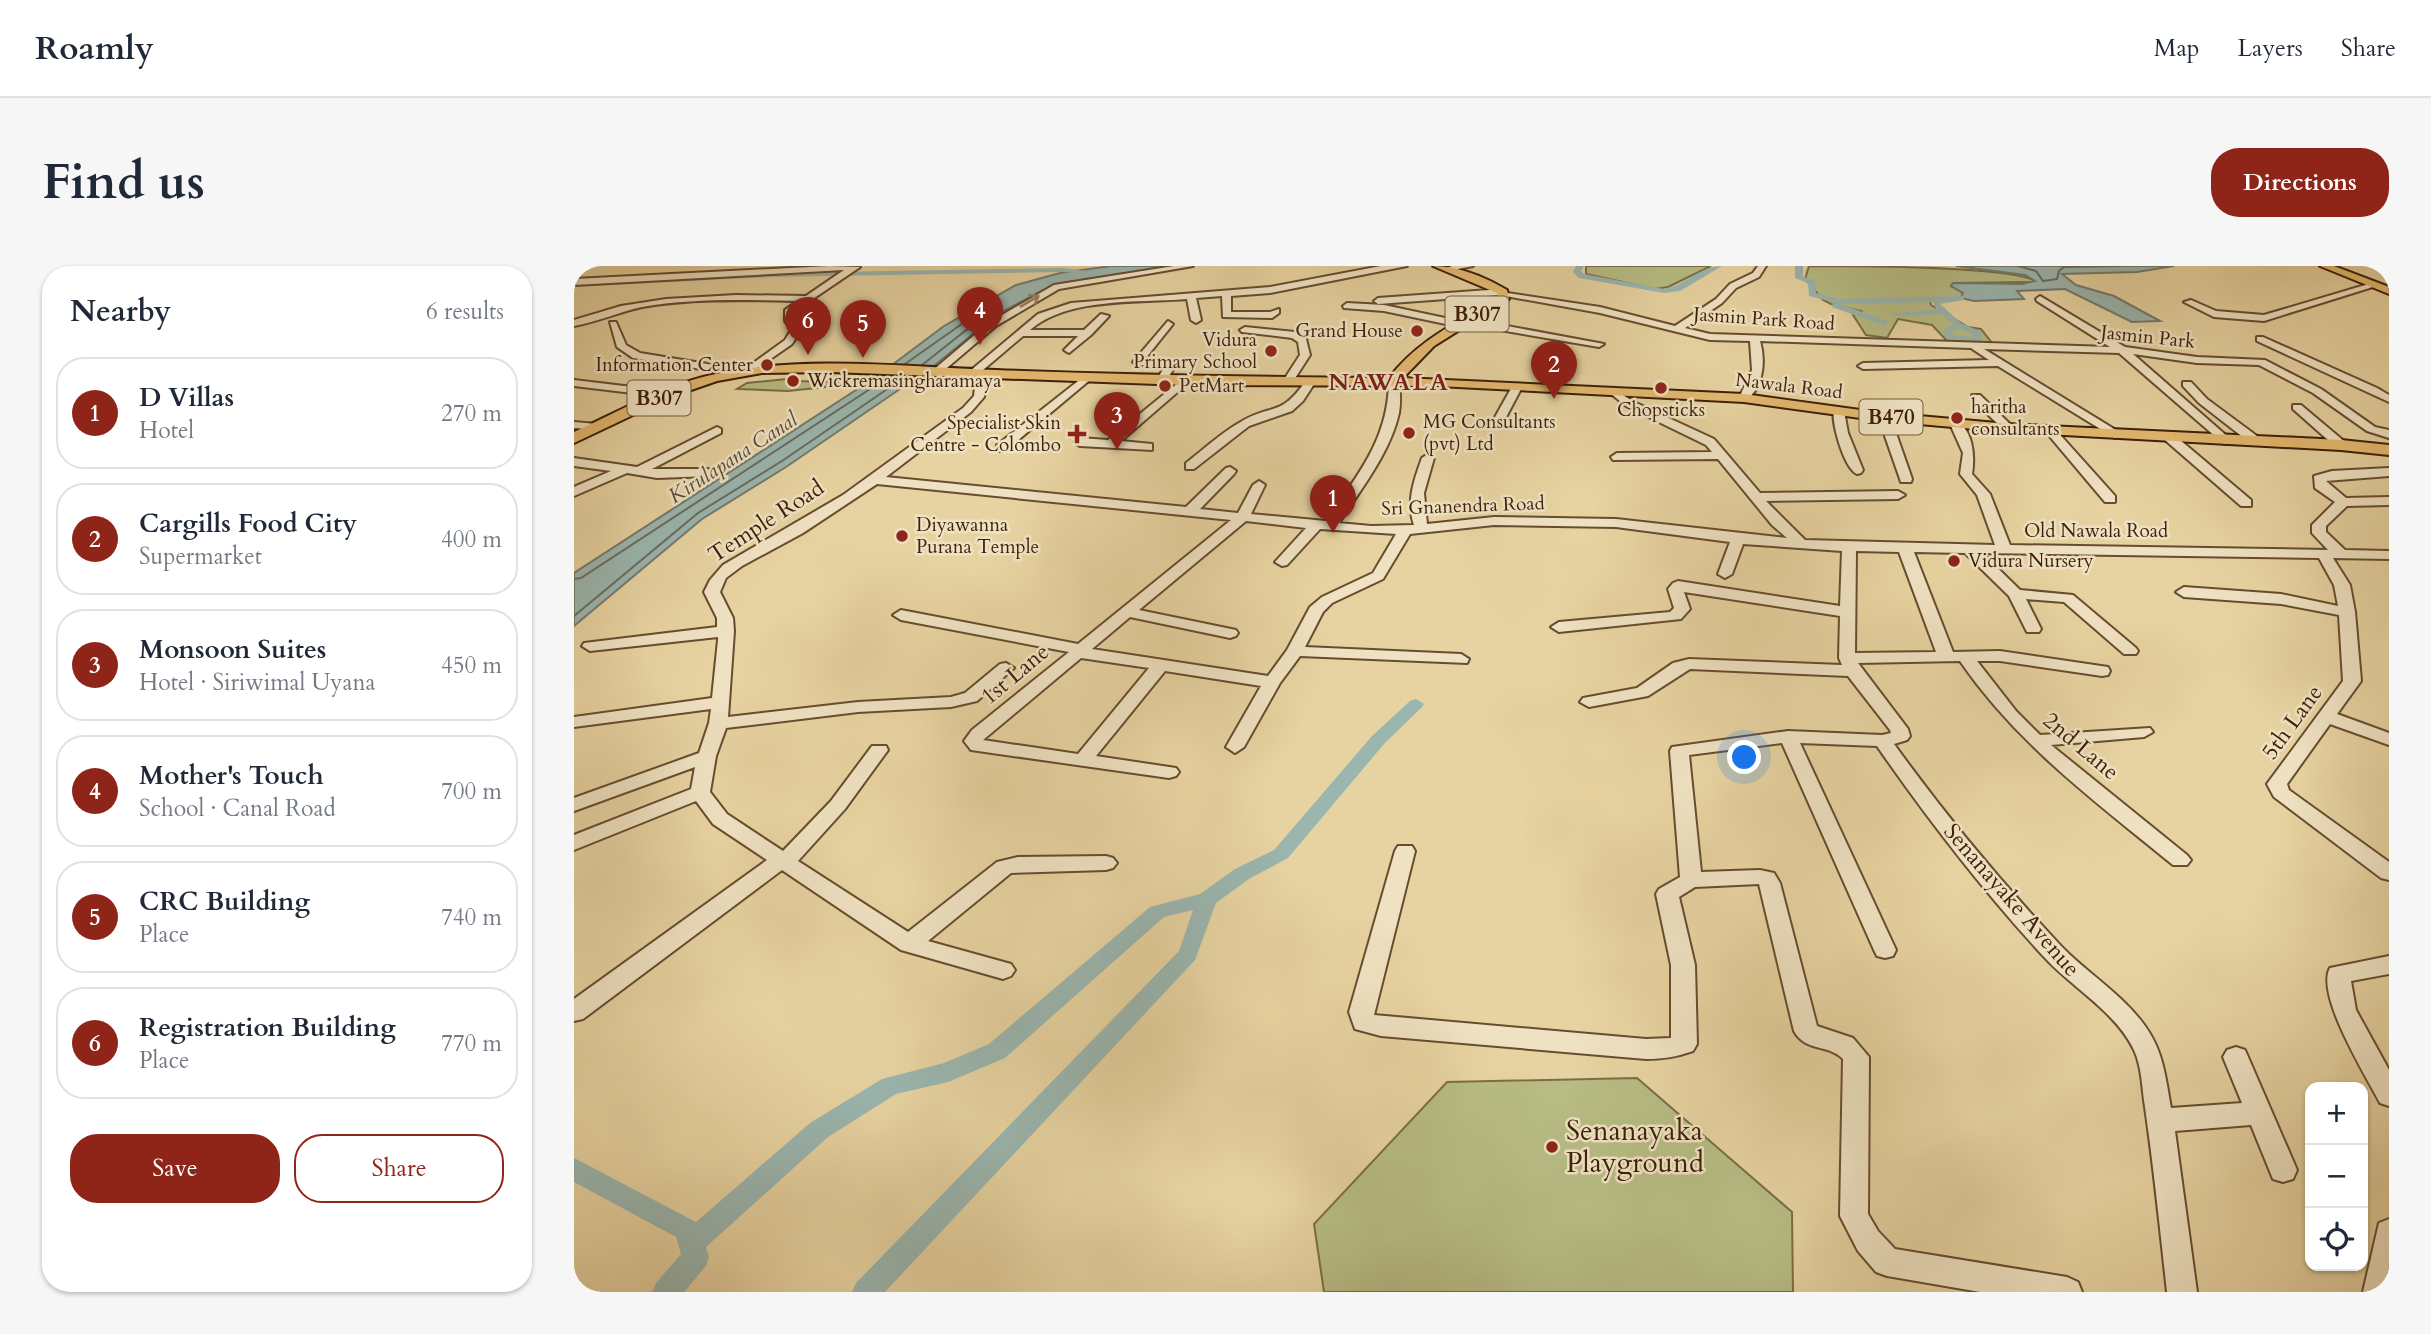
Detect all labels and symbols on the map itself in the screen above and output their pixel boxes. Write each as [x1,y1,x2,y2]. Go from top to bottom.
pin: 4 [957,287,1003,345]
one-way arrow [1020,294,1040,308]
road number: B307 [1446,296,1508,332]
pin: 6 [785,297,831,355]
pin: 5 [840,300,886,358]
street label: Jasmin Park Road [1689,301,1836,337]
place label: Grand House [1295,318,1403,344]
street label: Jasmin Park [2096,319,2197,355]
marker: Grand House [1409,323,1425,339]
place label: Vidura Primary School [1133,327,1257,375]
pin: 2 [1531,341,1577,399]
marker: Vidura Primary School [1263,343,1279,359]
place label: Information Center [595,352,753,378]
marker: Information Center [759,357,775,373]
district label: NAWALA [1328,366,1450,399]
street label: Nawala Road [1734,367,1844,405]
place label: Wickremasingharamaya [806,368,1001,394]
marker: Wickremasingharamaya [785,373,801,389]
place label: PetMart [1179,373,1244,399]
marker: PetMart [1157,378,1173,394]
road number: B307 [628,380,690,416]
marker: Chopsticks [1653,380,1669,396]
pin: 3 [1094,392,1140,450]
place label: haritha consultants [1971,394,2060,442]
place label: Chopsticks [1617,397,1705,423]
road number: B470 [1860,400,1922,434]
water label: Kirulapana Canal [663,405,804,511]
place label: MG Consultants (pvt) Ltd [1423,409,1556,457]
place label: Specialist Skin Centre - Colombo [910,410,1061,458]
marker: haritha consultants [1949,410,1965,426]
marker: Specialist Skin Centre - Colombo [1067,424,1087,444]
marker: MG Consultants (pvt) Ltd [1401,425,1417,441]
street label: Temple Road [702,472,830,570]
pin: 1 [1310,475,1356,533]
street label: Sri Gnanendra Road [1381,490,1545,522]
place label: Diyawanna Purana Temple [916,512,1039,560]
street label: Old Nawala Road [2024,518,2168,544]
marker: Diyawanna Purana Temple [894,528,910,544]
place label: Vidura Nursery [1968,548,2094,574]
marker: Vidura Nursery [1946,553,1962,569]
street label: 1st Lane [974,636,1056,712]
street label: 5th Lane [2254,678,2330,766]
street label: 2nd Lane [2036,705,2126,787]
your location [1727,740,1761,774]
street label: Senanayake Avenue [1937,817,2087,983]
place label: Senanayaka Playground [1566,1112,1704,1182]
marker: Senanayaka Playground [1544,1139,1560,1155]

